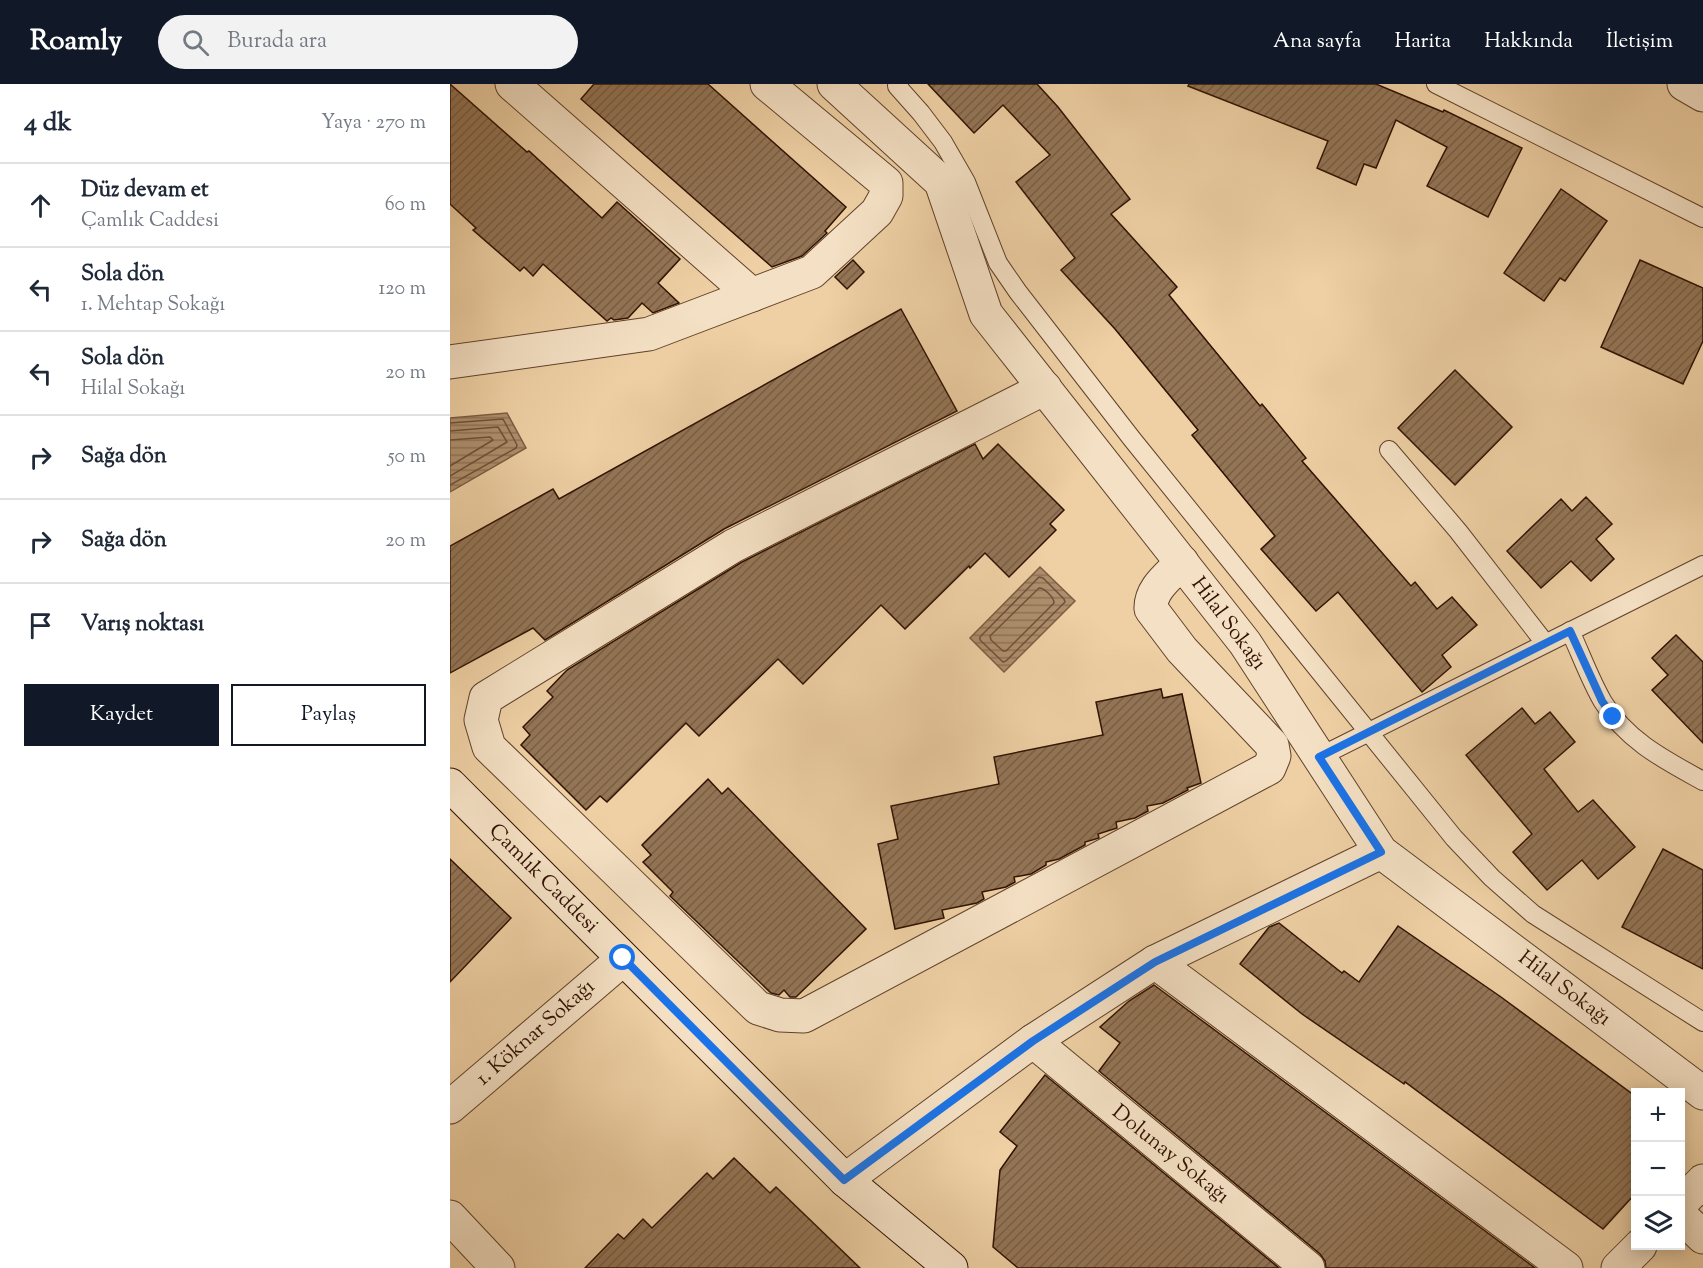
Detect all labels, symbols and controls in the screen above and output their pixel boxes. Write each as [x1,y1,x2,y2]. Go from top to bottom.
search box [158,15,578,69]
text: Roamly [30,22,122,62]
icon: search [179,26,212,59]
text: Burada ara [227,26,327,58]
text: Ana sayfa [1273,27,1362,57]
text: Harita [1395,27,1451,57]
text: Hakkında [1484,27,1573,57]
text: İletişim [1606,27,1673,57]
text: 4 dk [24,105,72,142]
text: Yaya · 270 m [321,109,426,138]
text: Düz devam et [81,175,208,207]
icon: ahead [24,189,57,222]
text: 60 m [385,191,426,220]
text: Çamlık Caddesi [81,207,219,236]
text: Sola dön [81,259,164,291]
icon: left [24,273,57,306]
text: 120 m [378,275,426,304]
text: 1. Mehtap Sokağı [81,291,225,320]
text: Sola dön [81,343,164,375]
icon: left [24,357,57,390]
text: 20 m [385,359,426,388]
text: Hilal Sokağı [81,375,185,404]
icon: right [24,441,57,474]
text: Sağa dön [81,441,167,473]
text: 50 m [388,443,426,472]
icon: right [24,525,57,558]
text: Sağa dön [81,525,167,557]
text: 20 m [385,527,426,556]
street label: Hilal Sokağı [1183,571,1273,677]
icon: arrive [24,609,57,642]
text: Varış noktası [81,609,204,641]
button: Kaydet [24,684,219,746]
button: Paylaş [231,684,426,746]
route end [1599,703,1625,729]
street label: Çamlık Caddesi [481,817,605,941]
route start [609,944,635,970]
street label: Hilal Sokağı [1511,944,1617,1034]
street label: 1. Köknar Sokağı [470,973,602,1093]
map controls [1631,1088,1685,1250]
button: + [1631,1088,1685,1142]
street label: Dolunay Sokağı [1105,1098,1235,1212]
button: − [1631,1142,1685,1196]
button: layers [1631,1196,1685,1250]

